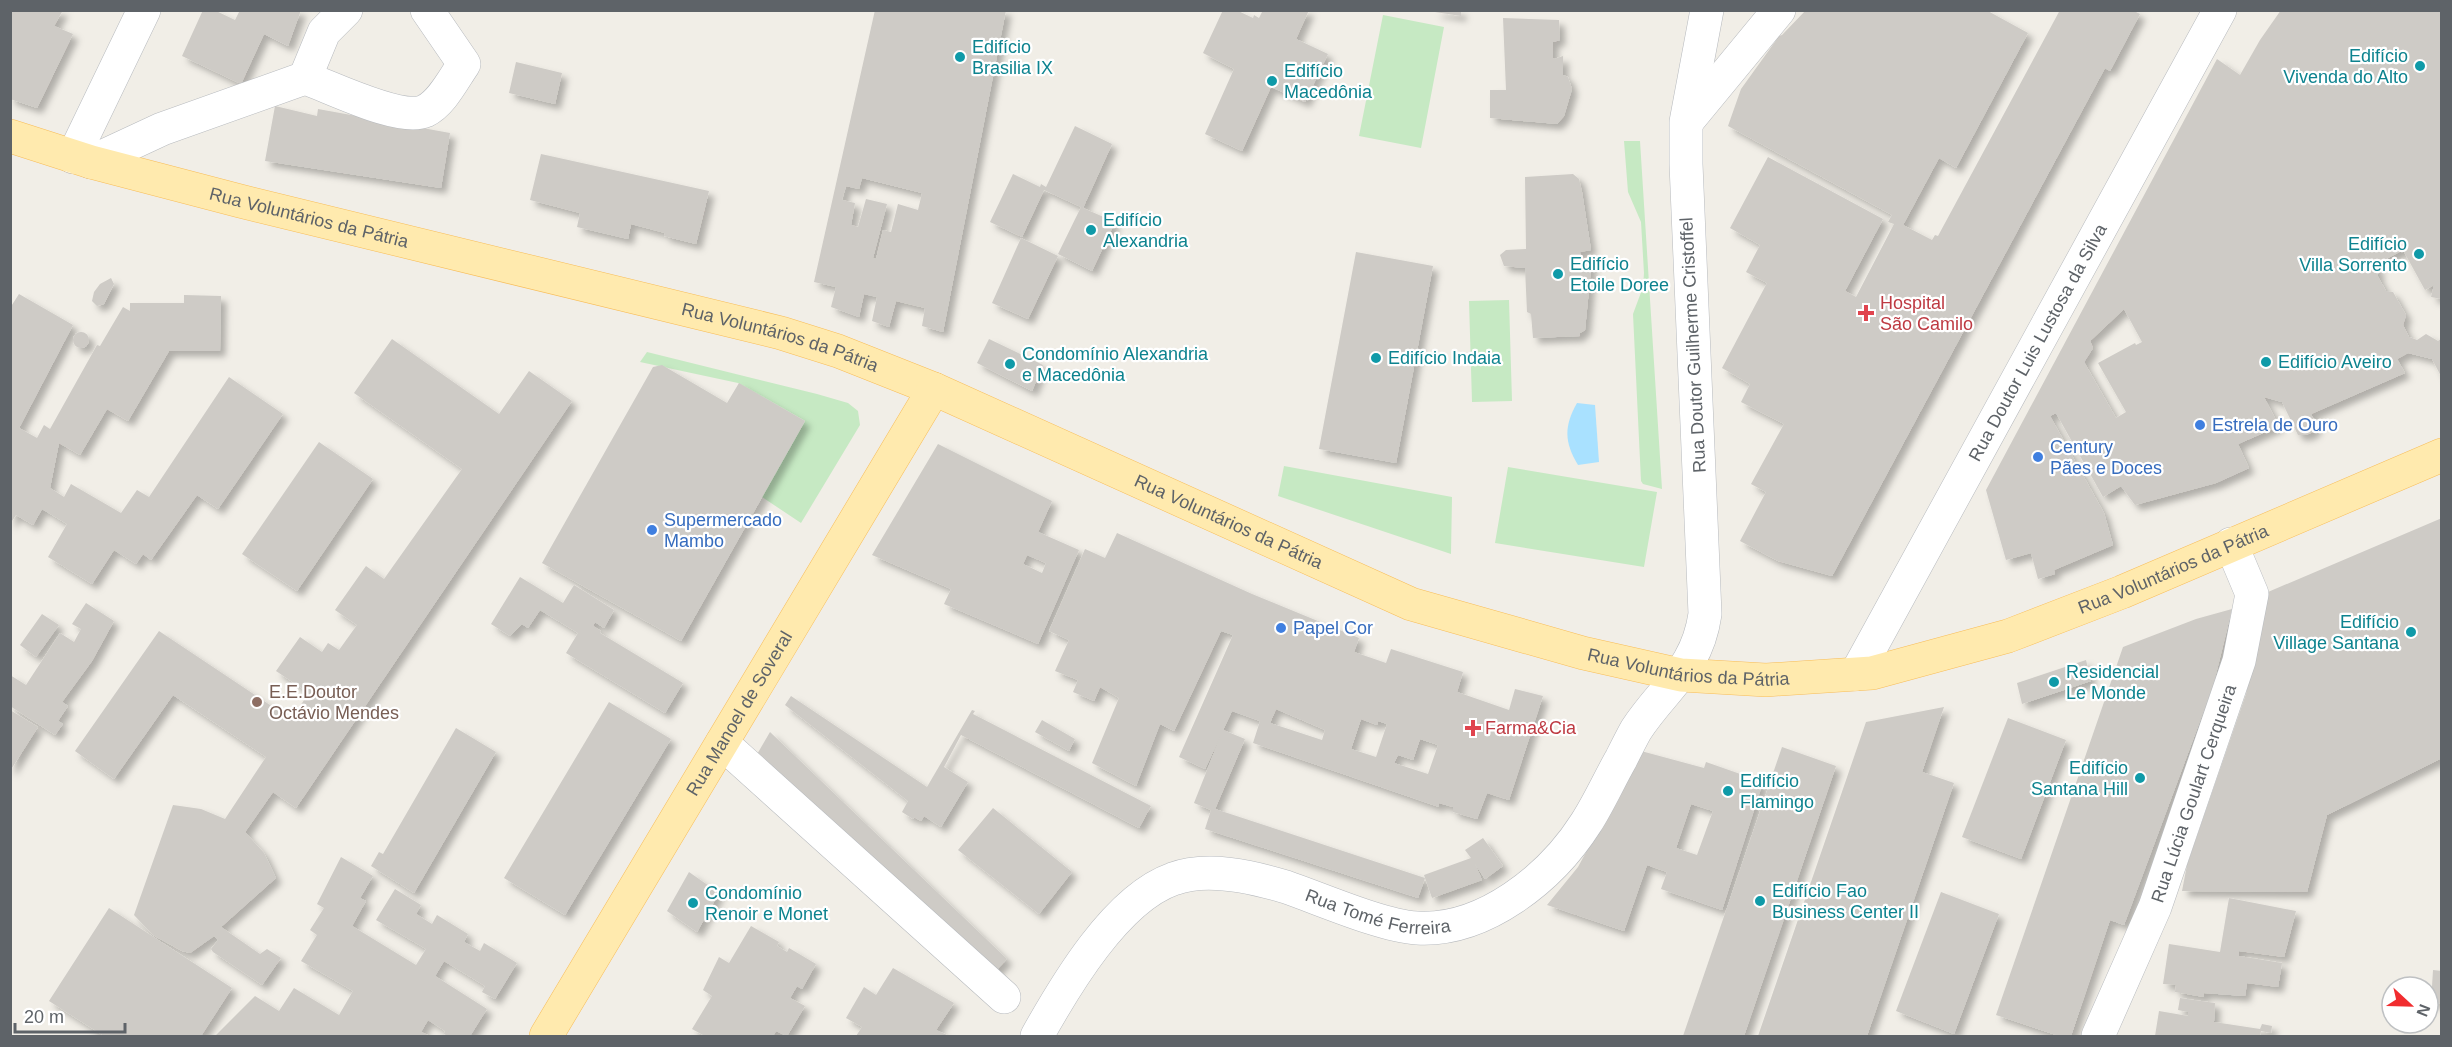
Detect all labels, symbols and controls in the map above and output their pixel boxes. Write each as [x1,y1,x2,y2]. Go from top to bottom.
place label: Edifício Brasilia IX [972,37,1053,78]
place label: Edifício Vivenda do Alto [2283,46,2408,87]
marker: Edifício Brasilia IX [953,50,967,64]
marker: Edifício Vivenda do Alto [2413,59,2427,73]
place label: Edifício Macedônia [1284,61,1373,102]
marker: Edifício Macedônia [1265,74,1279,88]
street label: Rua Voluntários da Pátria [207,183,411,252]
place label: Edifício Alexandria [1103,210,1189,251]
street label: Rua Doutor Guilherme Cristoffel [1676,217,1710,473]
street label: Rua Doutor Luis Lustosa da Silva [1965,220,2111,465]
marker: Edifício Alexandria [1084,223,1098,237]
place label: Edifício Villa Sorrento [2299,234,2407,275]
marker: Edifício Villa Sorrento [2412,247,2426,261]
place label: Edifício Etoile Doree [1570,254,1669,295]
marker: Edifício Etoile Doree [1551,267,1565,281]
place label: Hospital São Camilo [1880,293,1973,334]
street label: Rua Voluntários da Pátria [679,299,882,376]
marker: Hospital São Camilo [1857,304,1875,322]
place label: Condomínio Alexandria e Macedônia [1022,344,1209,385]
place label: Edifício Indaia [1388,348,1502,368]
marker: Edifício Indaia [1369,351,1383,365]
place label: Edifício Aveiro [2278,352,2392,372]
marker: Edifício Aveiro [2259,355,2273,369]
marker: Condomínio Alexandria e Macedônia [1003,357,1017,371]
place label: Estrela de Ouro [2212,415,2338,435]
marker: Estrela de Ouro [2193,418,2207,432]
place label: Century Pães e Doces [2050,437,2162,478]
marker: Century Pães e Doces [2031,450,2045,464]
street label: Rua Voluntários da Pátria [1131,471,1327,573]
place label: Supermercado Mambo [664,510,782,551]
street label: Rua Voluntários da Pátria [2075,520,2272,618]
marker: Supermercado Mambo [645,523,659,537]
place label: Edifício Village Santana [2273,612,2400,653]
place label: Papel Cor [1293,618,1373,638]
marker: Papel Cor [1274,621,1288,635]
marker: Edifício Village Santana [2404,625,2418,639]
street label: Rua Manoel de Soveral [682,628,796,799]
street label: Rua Voluntários da Pátria [1586,644,1791,690]
place label: Residencial Le Monde [2066,662,2159,703]
marker: Residencial Le Monde [2047,675,2061,689]
street label: Rua Lúcia Goulart Cerqueira [2147,681,2241,905]
place label: E.E.Doutor Octávio Mendes [269,682,399,723]
marker: E.E.Doutor Octávio Mendes [250,695,264,709]
place label: Farma&Cia [1485,718,1577,738]
marker: Farma&Cia [1466,721,1480,735]
place label: Edifício Santana Hill [2031,758,2128,799]
place label: Edifício Flamingo [1740,771,1814,812]
marker: Edifício Santana Hill [2133,771,2147,785]
marker: Edifício Flamingo [1721,784,1735,798]
place label: Edifício Fao Business Center II [1772,881,1919,922]
place label: Condomínio Renoir e Monet [705,883,828,924]
street label: Rua Tomé Ferreira [1302,885,1453,938]
marker: Edifício Fao Business Center II [1753,894,1767,908]
marker: Condomínio Renoir e Monet [686,896,700,910]
north arrow [2380,975,2440,1035]
scale bar [15,996,124,1034]
text: N [2413,1002,2433,1019]
text: 20 m [24,1007,64,1027]

